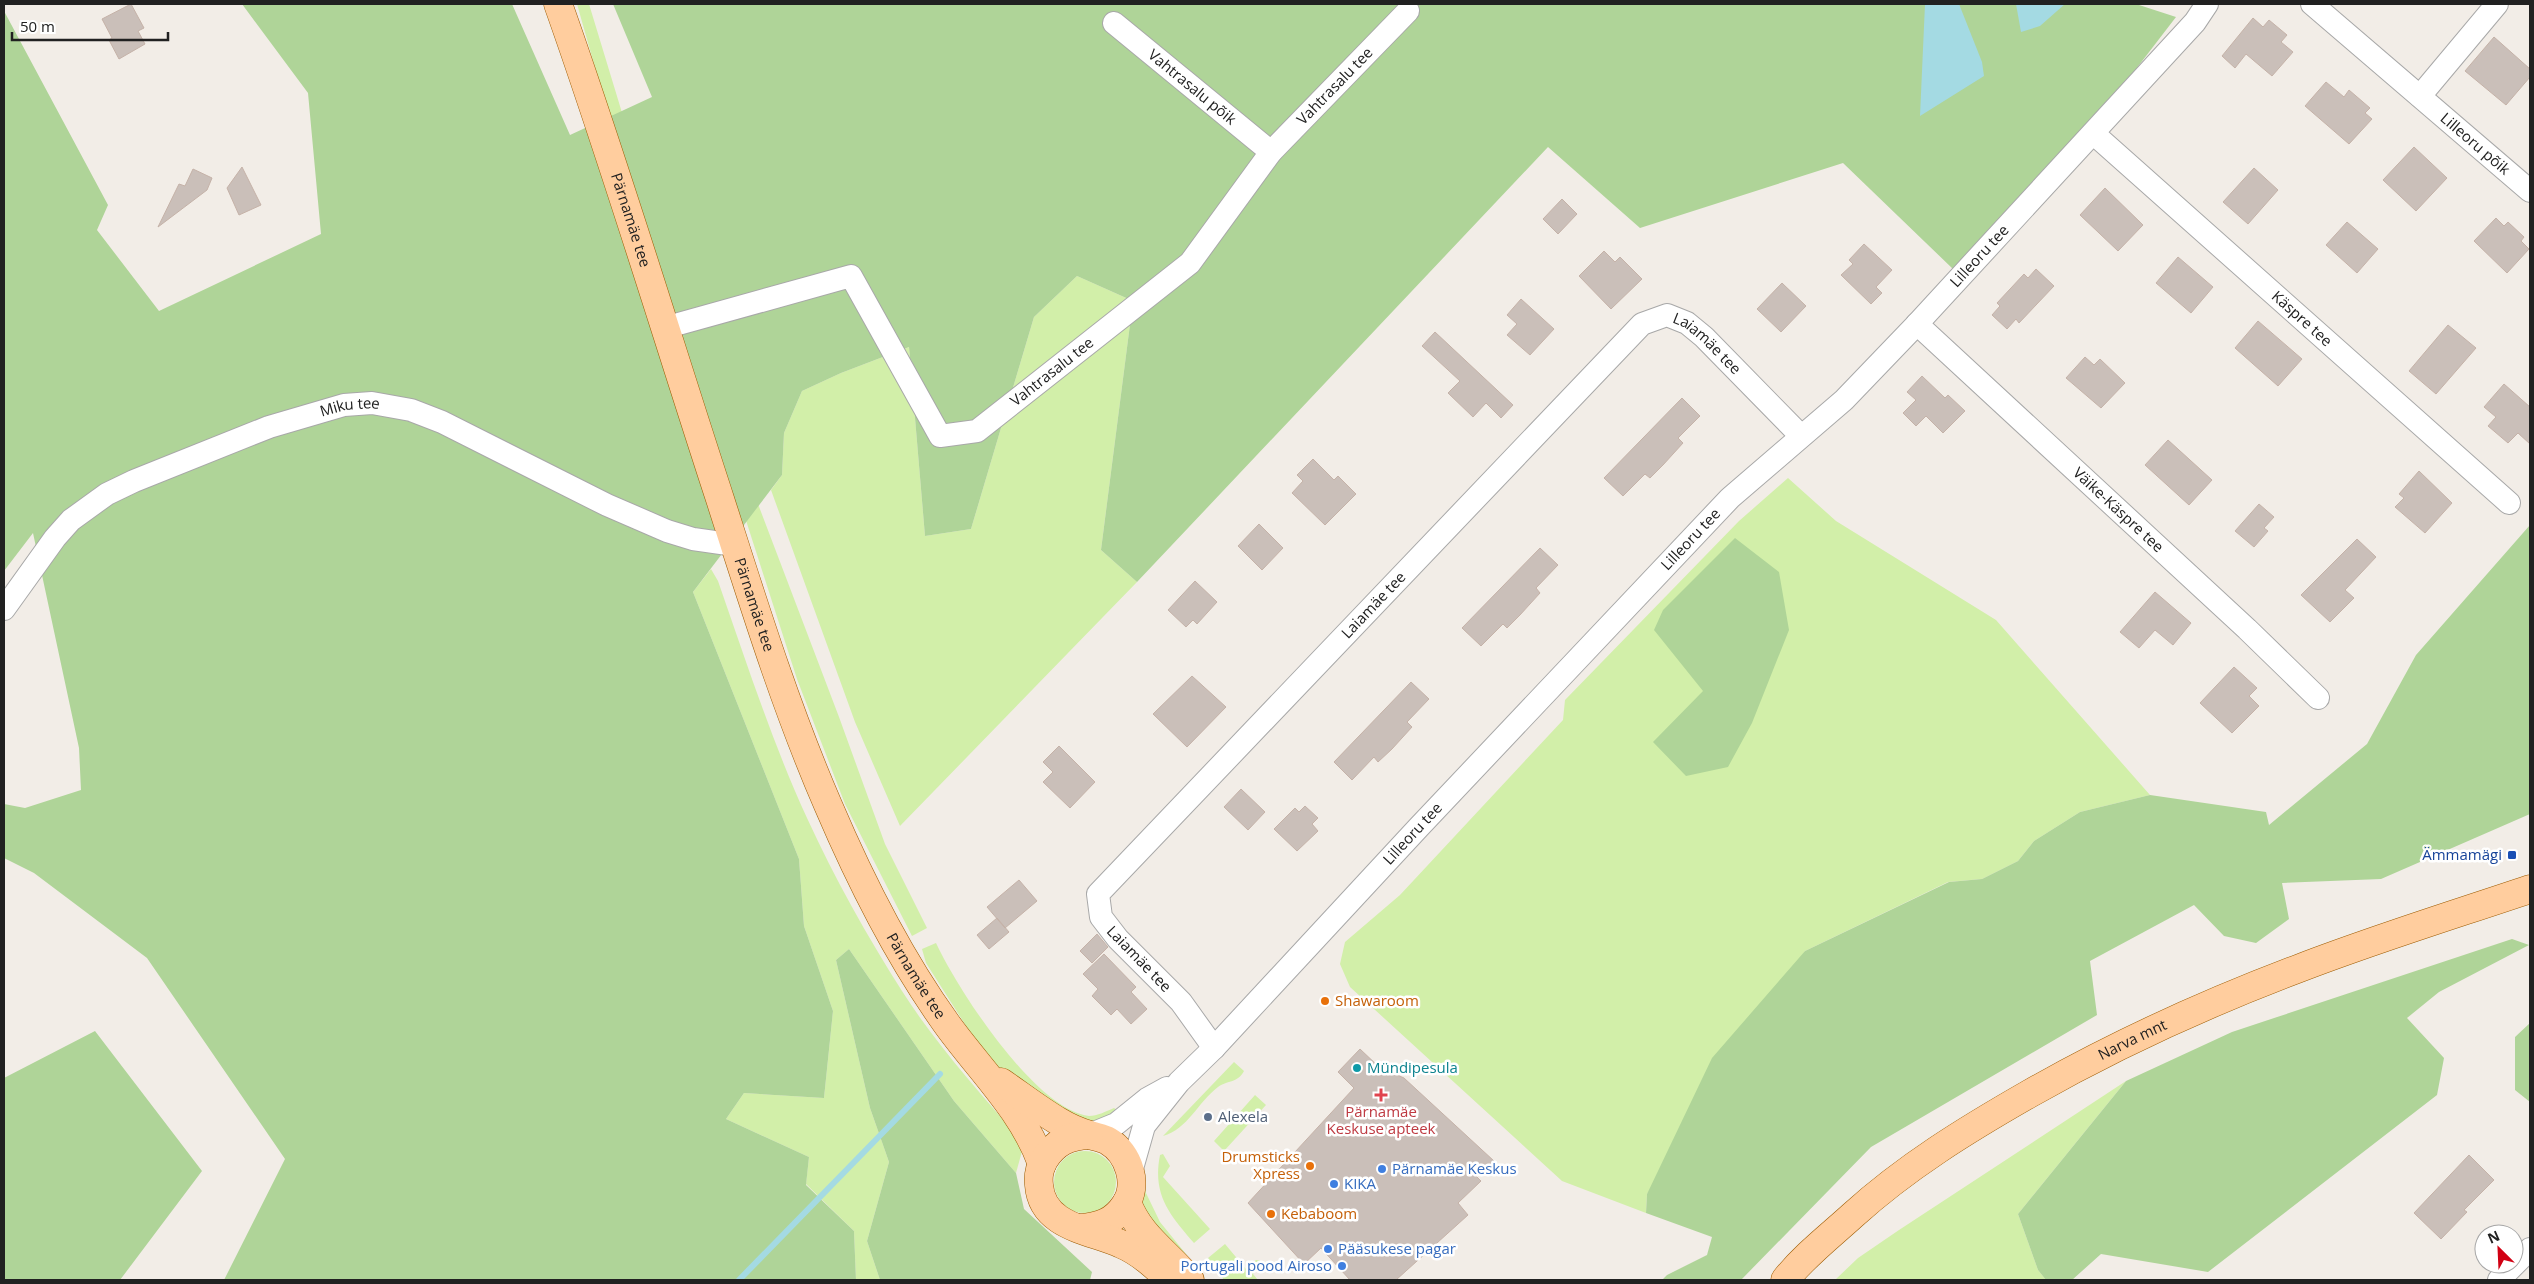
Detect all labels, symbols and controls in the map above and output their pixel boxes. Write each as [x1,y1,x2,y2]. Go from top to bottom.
scale bar [12,10,169,42]
text: 50 m [20,16,55,36]
street label: Vahtrasalu tee [1292,42,1377,129]
street label: Vahtrasalu põik [1144,44,1241,129]
street label: Lilleoru põik [2437,108,2515,179]
street label: Pärnamäe tee [607,170,656,269]
street label: Lilleoru tee [1945,220,2013,291]
street label: Käspre tee [2268,286,2337,350]
street label: Laiamäe tee [1670,307,1746,378]
street label: Vahtrasalu tee [1006,332,1097,410]
street label: Miku tee [317,392,382,421]
street label: Väike-Käspre tee [2069,462,2169,556]
street label: Lilleoru tee [1656,503,1724,574]
street label: Pärnamäe tee [730,555,780,654]
street label: Laiamäe tee [1336,567,1410,642]
street label: Lilleoru tee [1378,798,1446,869]
place label: Ämmamägi [2422,844,2502,864]
marker: Ämmamägi [2506,849,2518,861]
street label: Laiamäe tee [1103,921,1176,996]
street label: Pärnamäe tee [882,929,951,1023]
place label: Shawaroom [1335,990,1419,1010]
marker: Shawaroom [1319,995,1331,1007]
street label: Narva mnt [2094,1014,2170,1064]
place label: Mündipesula [1367,1057,1458,1077]
marker: Mündipesula [1351,1062,1363,1074]
marker: Pärnamäe Keskuse apteek [1375,1089,1387,1101]
place label: Pärnamäe Keskuse apteek [1327,1101,1436,1138]
place label: Alexela [1218,1106,1268,1126]
marker: Alexela [1202,1111,1214,1123]
place label: Drumsticks Xpress [1221,1146,1300,1183]
place label: Pärnamäe Keskus [1392,1158,1517,1178]
marker: Drumsticks Xpress [1304,1160,1316,1172]
marker: Pärnamäe Keskus [1376,1163,1388,1175]
place label: KIKA [1344,1173,1377,1193]
marker: KIKA [1328,1178,1340,1190]
place label: Kebaboom [1281,1203,1357,1223]
marker: Kebaboom [1265,1208,1277,1220]
north arrow [2474,1224,2524,1274]
text: N [2484,1226,2503,1248]
place label: Pääsukese pagar [1338,1238,1456,1258]
marker: Pääsukese pagar [1322,1243,1334,1255]
place label: Portugali pood Airoso [1180,1255,1332,1275]
marker: Portugali pood Airoso [1336,1260,1348,1272]

